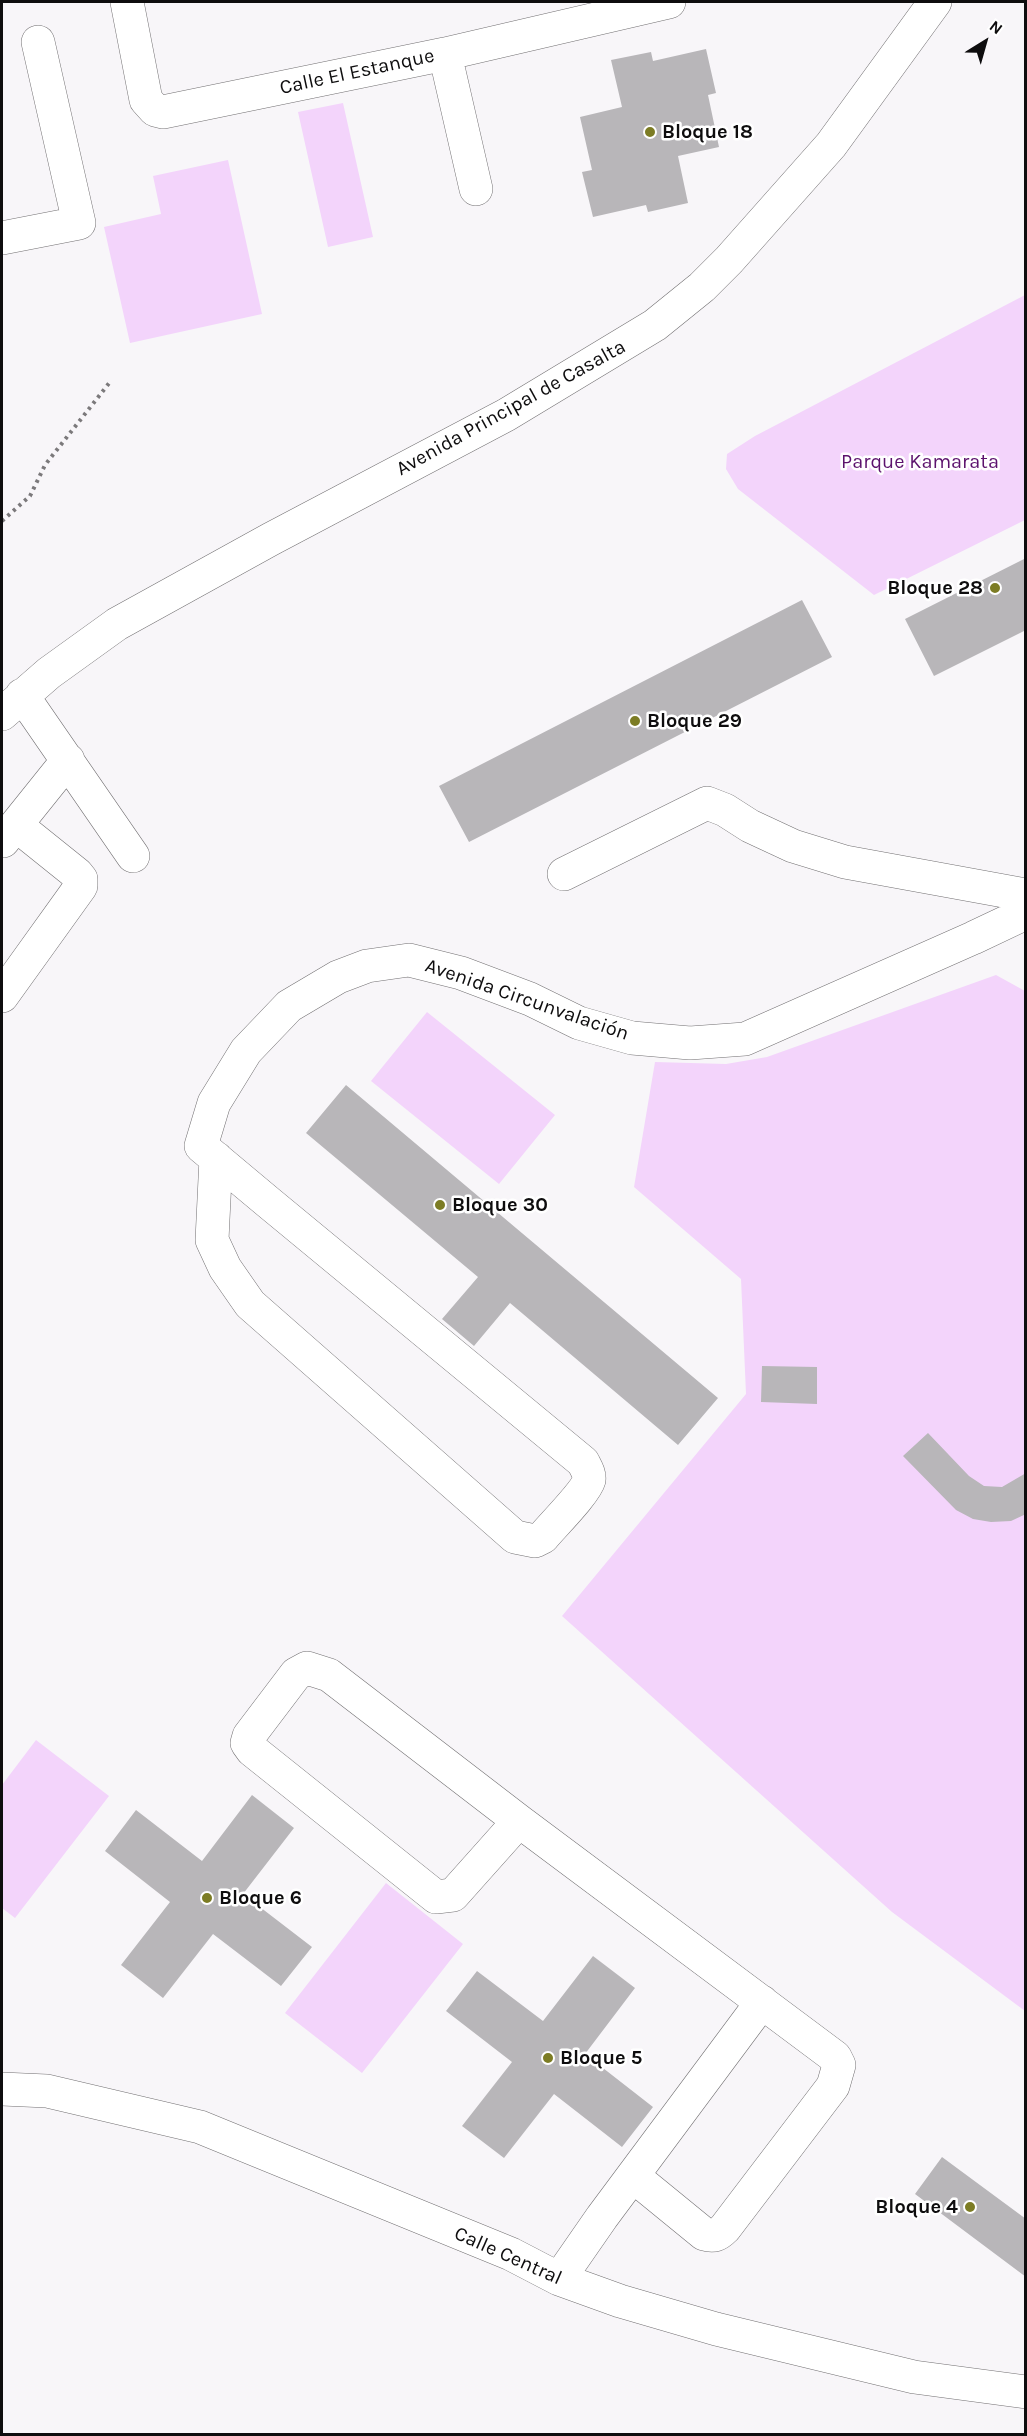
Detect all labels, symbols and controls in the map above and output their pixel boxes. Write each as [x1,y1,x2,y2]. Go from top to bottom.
north arrow [955,12,1015,72]
text: N [986,16,1006,38]
street label: Calle El Estanque [277,44,437,100]
place label: Bloque 18 [662,120,753,144]
marker: Bloque 18 [643,125,657,139]
street label: Avenida Principal de Casalta [392,335,630,481]
park label: Parque Kamarata [841,450,999,474]
place label: Bloque 28 [887,576,983,600]
marker: Bloque 28 [988,581,1002,595]
place label: Bloque 29 [647,709,742,733]
marker: Bloque 29 [628,714,642,728]
street label: Avenida Circunvalación [422,954,632,1046]
place label: Bloque 30 [452,1193,548,1217]
marker: Bloque 30 [433,1198,447,1212]
place label: Bloque 6 [219,1886,302,1910]
marker: Bloque 6 [200,1891,214,1905]
place label: Bloque 5 [560,2046,642,2070]
marker: Bloque 5 [541,2051,555,2065]
place label: Bloque 4 [875,2195,958,2219]
marker: Bloque 4 [963,2200,977,2214]
street label: Calle Central [450,2222,566,2290]

